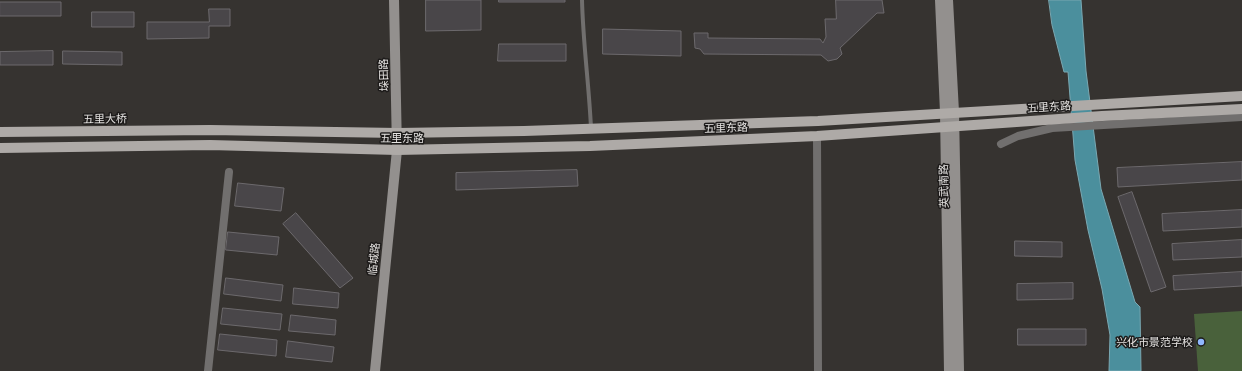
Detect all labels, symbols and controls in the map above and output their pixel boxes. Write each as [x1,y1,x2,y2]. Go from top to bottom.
street label: 垛田路 [377,58,391,92]
street label: 五里东路 [1027,99,1071,115]
street label: 五里大桥 [83,112,127,126]
street label: 五里东路 [704,121,748,135]
street label: 五里东路 [380,131,424,145]
street label: 英武南路 [937,164,951,208]
street label: 临城路 [366,242,382,276]
place label: 兴化市景范学校 [1116,335,1193,349]
marker: 兴化市景范学校 [1196,337,1206,347]

